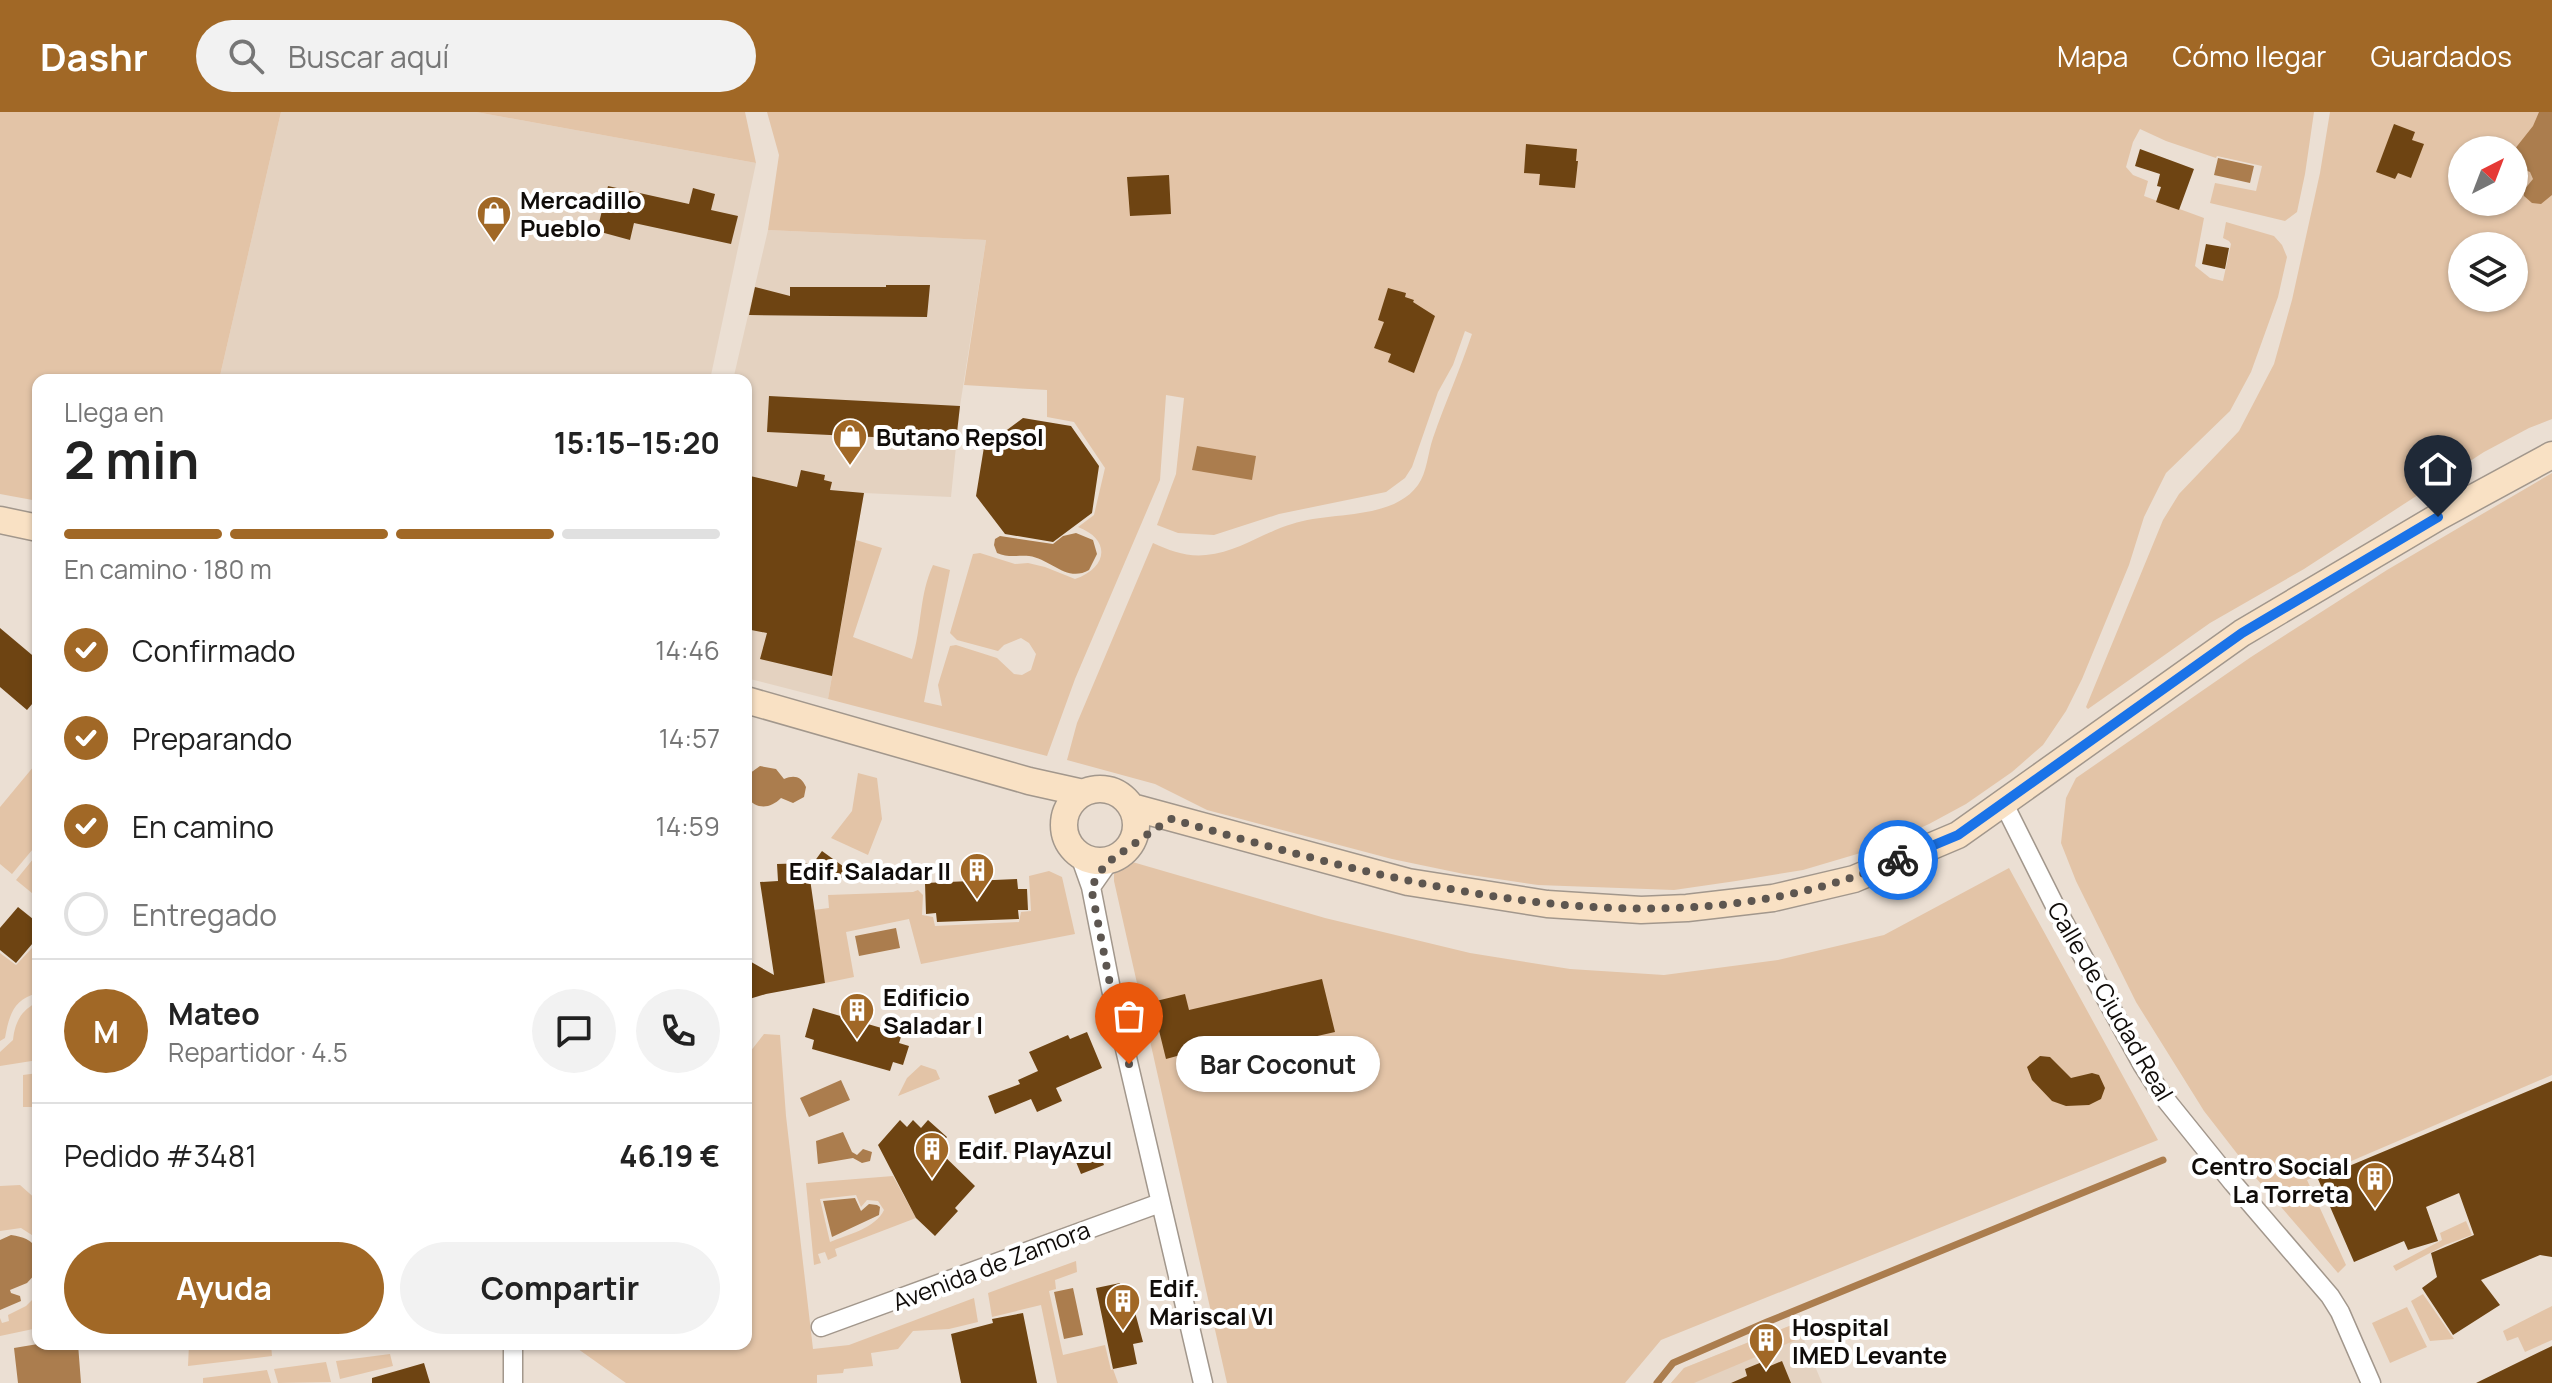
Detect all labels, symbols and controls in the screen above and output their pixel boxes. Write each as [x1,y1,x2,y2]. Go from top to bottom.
search box [196,20,756,92]
text: Dashr [40,30,148,82]
icon: search [224,34,268,78]
text: Buscar aquí [288,36,449,77]
text: Mapa [2057,37,2128,75]
text: Cómo llegar [2172,37,2326,75]
text: Guardados [2370,37,2512,75]
north arrow [2448,136,2528,216]
map controls [2448,136,2528,312]
place label: Mercadillo Pueblo [520,183,642,244]
shop icon: Mercadillo Pueblo [475,194,513,244]
button: layers [2448,232,2528,312]
text: Llega en [64,394,164,430]
shop icon: Butano Repsol [831,417,869,467]
place label: Butano Repsol [876,420,1044,453]
text: 15:15–15:20 [554,422,720,463]
text: 2 min [64,424,199,495]
pin [2404,435,2472,517]
icon: home [2416,447,2460,491]
text: En camino · 180 m [64,551,272,587]
icon: check [64,628,108,672]
text: Confirmado [132,630,296,671]
text: 14:46 [655,632,720,668]
icon: check [64,716,108,760]
text: Preparando [132,718,292,759]
text: 14:57 [659,720,720,756]
icon: check [64,804,108,848]
text: En camino [132,806,274,847]
text: 14:59 [656,808,720,844]
courier [1858,820,1938,900]
icon: bike [1876,838,1920,882]
building icon: Edif. Saladar II [958,851,996,901]
place label: Edif. Saladar II [789,854,951,887]
text: Entregado [132,894,277,935]
street label: Calle de Ciudad Real [2040,895,2182,1107]
place label: Edificio Saladar I [883,980,983,1041]
pin [1095,982,1163,1064]
button: chat [532,989,616,1073]
button: phone [636,989,720,1073]
building icon: Edificio Saladar I [838,991,876,1041]
text: Mateo [168,993,260,1034]
icon: bag [1107,994,1151,1038]
text: M [93,1011,119,1052]
text: Repartidor · 4.5 [168,1034,348,1070]
callout: Bar Coconut [1177,1036,1381,1092]
text: Bar Coconut [1200,1046,1356,1082]
building icon: Edif. PlayAzul [913,1130,951,1180]
place label: Edif. PlayAzul [958,1133,1112,1166]
text: Pedido #3481 [64,1135,257,1176]
text: 46.19 € [619,1135,720,1176]
place label: Centro Social La Torreta [2191,1149,2349,1210]
building icon: Centro Social La Torreta [2356,1160,2394,1210]
street label: Avenida de Zamora [888,1212,1094,1318]
button: Ayuda [64,1242,384,1334]
button: Compartir [400,1242,720,1334]
place label: Edif. Mariscal VI [1149,1271,1274,1332]
building icon: Edif. Mariscal VI [1104,1282,1142,1332]
place label: Hospital IMED Levante [1792,1310,1947,1371]
building icon: Hospital IMED Levante [1747,1321,1785,1371]

